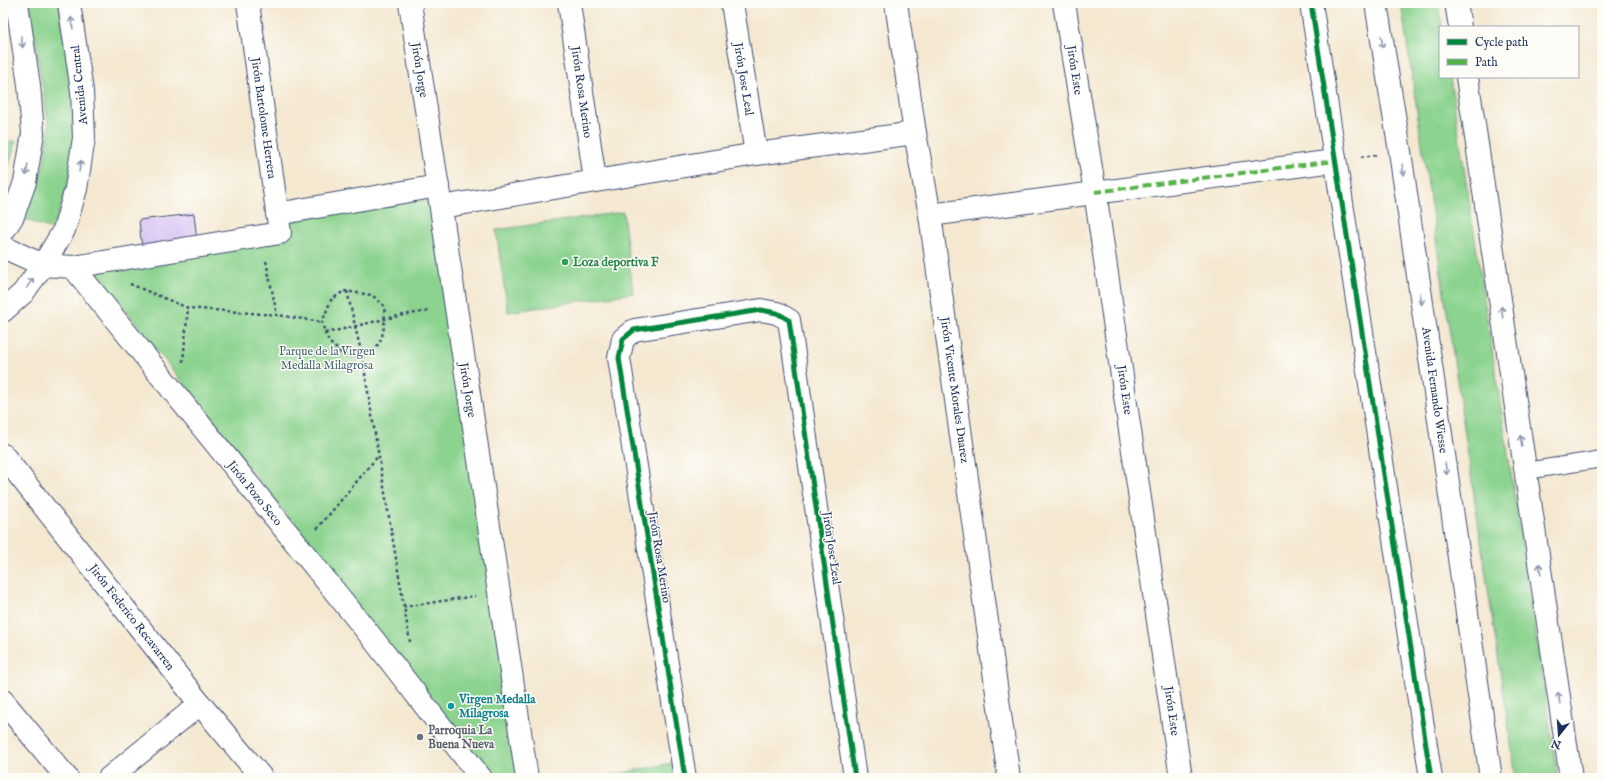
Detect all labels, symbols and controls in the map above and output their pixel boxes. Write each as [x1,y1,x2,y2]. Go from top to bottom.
one-way arrow [68,17,76,30]
legend [1439,26,1579,78]
one-way arrow [18,35,26,48]
one-way arrow [1378,35,1386,48]
text: Cycle path [1475,35,1529,51]
street label: Jirón Jose Leal [729,39,757,118]
street label: Jirón Jorge [406,40,431,99]
street label: Jirón Este [1062,42,1086,97]
street label: Jirón Rosa Merino [566,43,595,140]
street label: Avenida Central [68,44,91,126]
street label: Jirón Bartolome Herrera [246,54,280,181]
text: Path [1475,55,1498,70]
one-way arrow [76,159,84,172]
one-way arrow [1399,163,1407,176]
one-way arrow [23,164,31,177]
place label: Loza deportiva F [572,255,659,271]
marker: Loza deportiva F [560,257,570,267]
one-way arrow [26,278,34,289]
one-way arrow [1417,292,1425,305]
one-way arrow [1498,306,1506,319]
street label: Jirón Vicente Morales Duarez [936,314,972,465]
street label: Avenida Fernando Wiesse [1418,325,1451,455]
park label: Parque de la Virgen Medalla Milagrosa [279,344,376,373]
street label: Jirón Jorge [454,360,479,419]
street label: Jirón Este [1112,362,1135,417]
one-way arrow [1517,435,1525,448]
street label: Jirón Pozo Seco [222,456,286,530]
one-way arrow [1442,462,1450,475]
street label: Jirón Rosa Merino [644,508,674,605]
street label: Jirón Jose Leal [818,508,844,587]
street label: Jirón Federico Recavarren [83,560,178,674]
one-way arrow [1536,563,1544,576]
street label: Jirón Este [1159,683,1182,738]
place label: Virgen Medalla Milagrosa [458,692,536,722]
one-way arrow [1555,692,1563,705]
marker: Virgen Medalla Milagrosa [446,701,456,711]
north arrow [1539,715,1579,755]
place label: Parroquia La Buena Nueva [428,723,495,752]
marker: Parroquia La Buena Nueva [415,732,425,742]
text: N [1549,735,1564,752]

